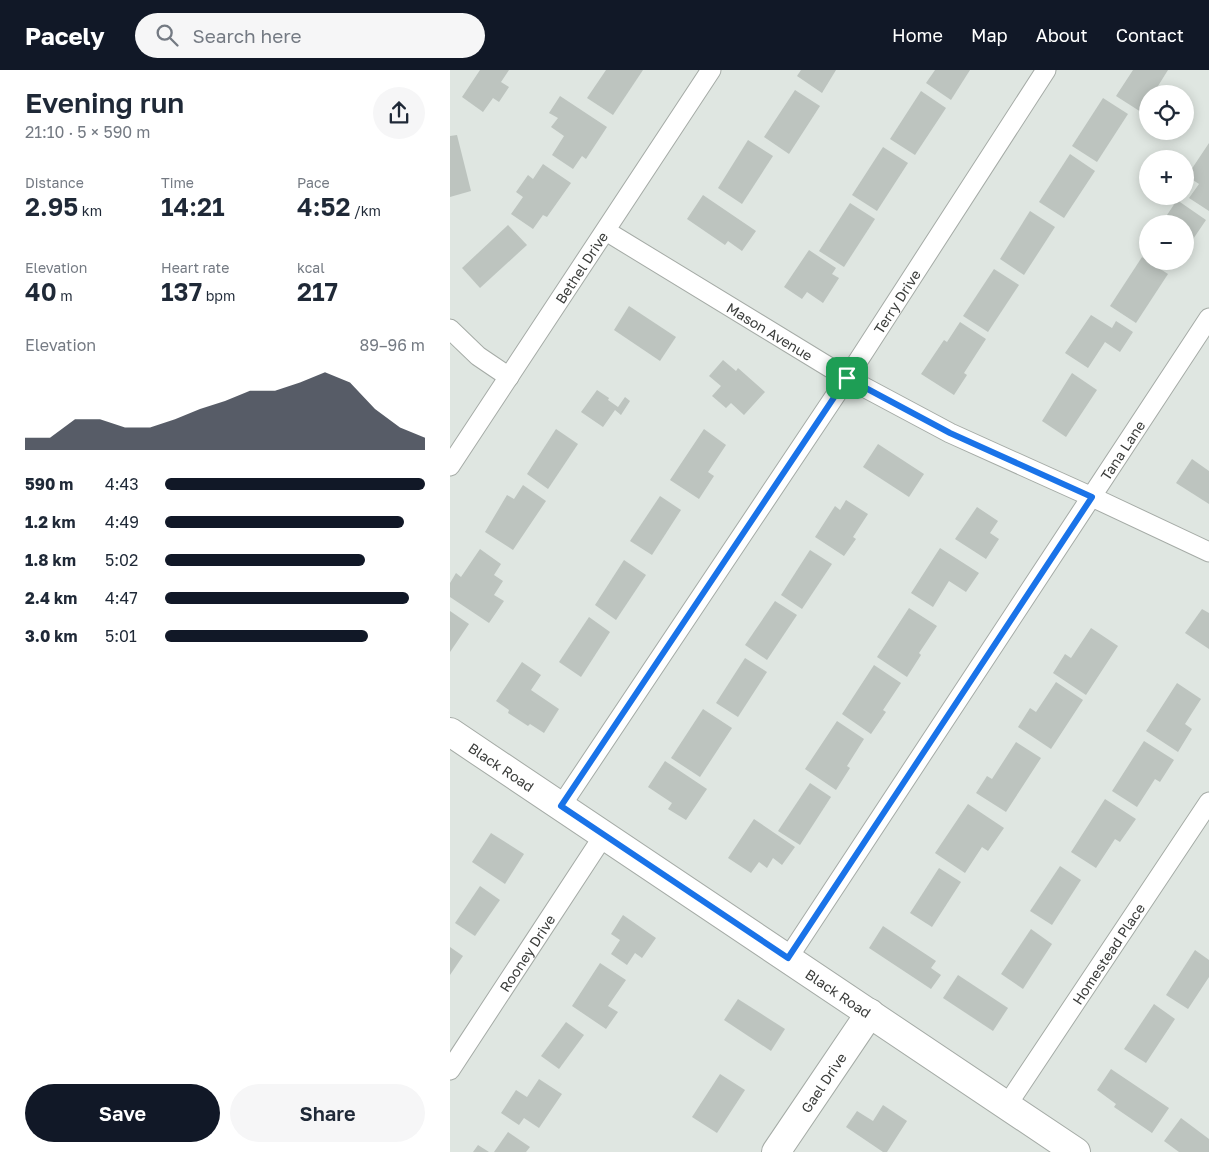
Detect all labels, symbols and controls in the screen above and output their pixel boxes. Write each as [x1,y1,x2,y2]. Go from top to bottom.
search box [135,13,485,58]
text: Pacely [25,21,105,50]
icon: search [153,21,181,49]
text: Search here [193,24,301,47]
text: Home [892,24,943,46]
text: Map [971,24,1008,46]
text: About [1036,24,1088,46]
text: Contact [1116,24,1184,46]
map controls [1139,85,1194,270]
button: locate [1139,85,1194,140]
text: Evening run [25,86,184,119]
button: share [373,87,425,139]
text: 21:10 · 5 × 590 m [25,122,150,142]
button: + [1139,150,1194,205]
text: Distance [25,174,84,191]
text: Time [161,174,194,191]
text: Pace [297,174,330,191]
text: 2.95 [25,191,78,222]
text: 14:21 [161,191,225,222]
text: 4:52 [297,191,350,222]
text: km [78,202,102,219]
text: /km [350,202,381,219]
button: − [1139,215,1194,270]
street label: Bethel Drive [551,228,611,306]
text: Elevation [25,259,87,276]
text: Heart rate [161,259,229,276]
text: kcal [297,259,325,276]
street label: Terry Drive [870,266,923,337]
text: 40 [25,276,57,307]
text: 137 [161,276,202,307]
text: 217 [297,276,338,307]
text: m [57,287,73,304]
text: bpm [202,287,235,304]
street label: Mason Avenue [724,298,816,364]
text: Elevation [25,335,96,355]
text: 89–96 m [360,335,425,355]
pin [826,357,868,399]
icon: arrive [833,364,861,392]
street label: Tana Lane [1096,417,1148,483]
text: 590 m [25,474,73,494]
text: 4:43 [105,474,139,494]
text: 1.2 km [25,512,75,532]
text: 4:49 [105,512,139,532]
text: 1.8 km [25,550,76,570]
text: 5:02 [105,550,138,570]
text: 2.4 km [25,588,77,608]
text: 4:47 [105,588,138,608]
text: 3.0 km [25,626,78,646]
text: 5:01 [105,626,137,646]
street label: Black Road [466,739,537,795]
street label: Homestead Place [1068,900,1148,1007]
street label: Rooney Drive [495,911,558,995]
street label: Black Road [803,965,875,1021]
street label: Gael Drive [797,1049,849,1116]
button: Save [25,1084,220,1142]
button: Share [230,1084,425,1142]

